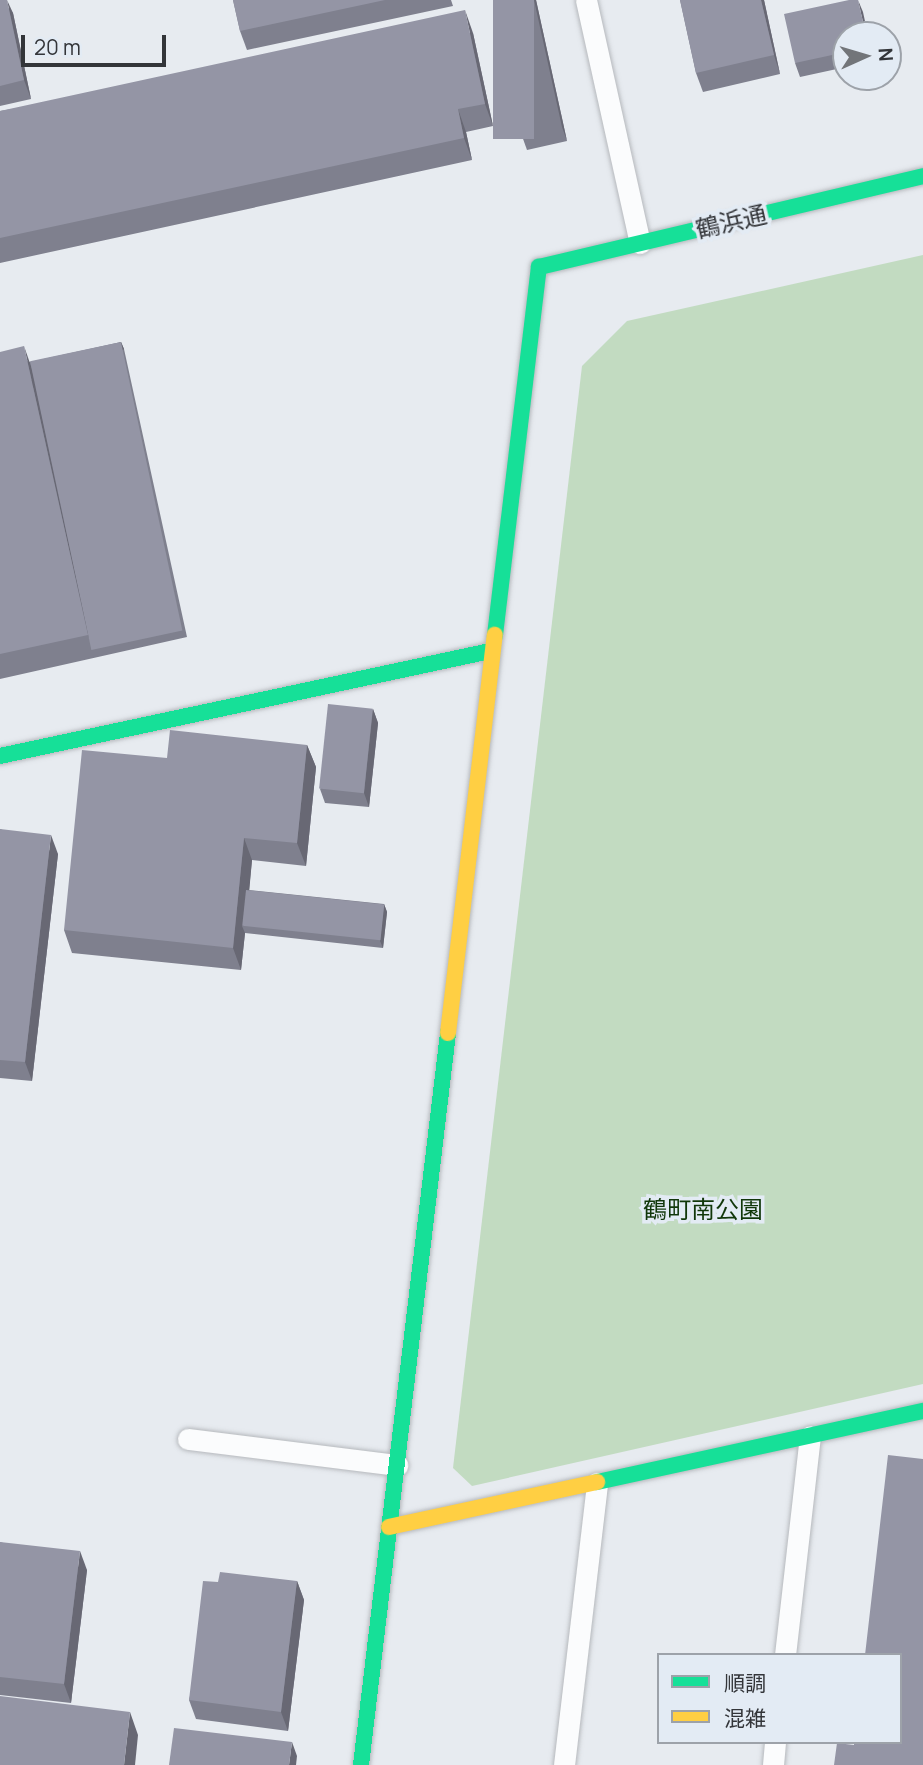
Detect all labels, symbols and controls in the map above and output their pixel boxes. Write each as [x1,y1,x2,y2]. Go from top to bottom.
scale bar [24,21,170,65]
north arrow [832,21,902,91]
text: 20 m [34,33,81,61]
text: N [873,47,899,62]
street label: 鶴浜通 [693,199,769,243]
park label: 鶴町南公園 [643,1195,763,1223]
legend [657,1653,902,1744]
text: 順調 [724,1669,766,1697]
text: 混雑 [724,1704,766,1732]

